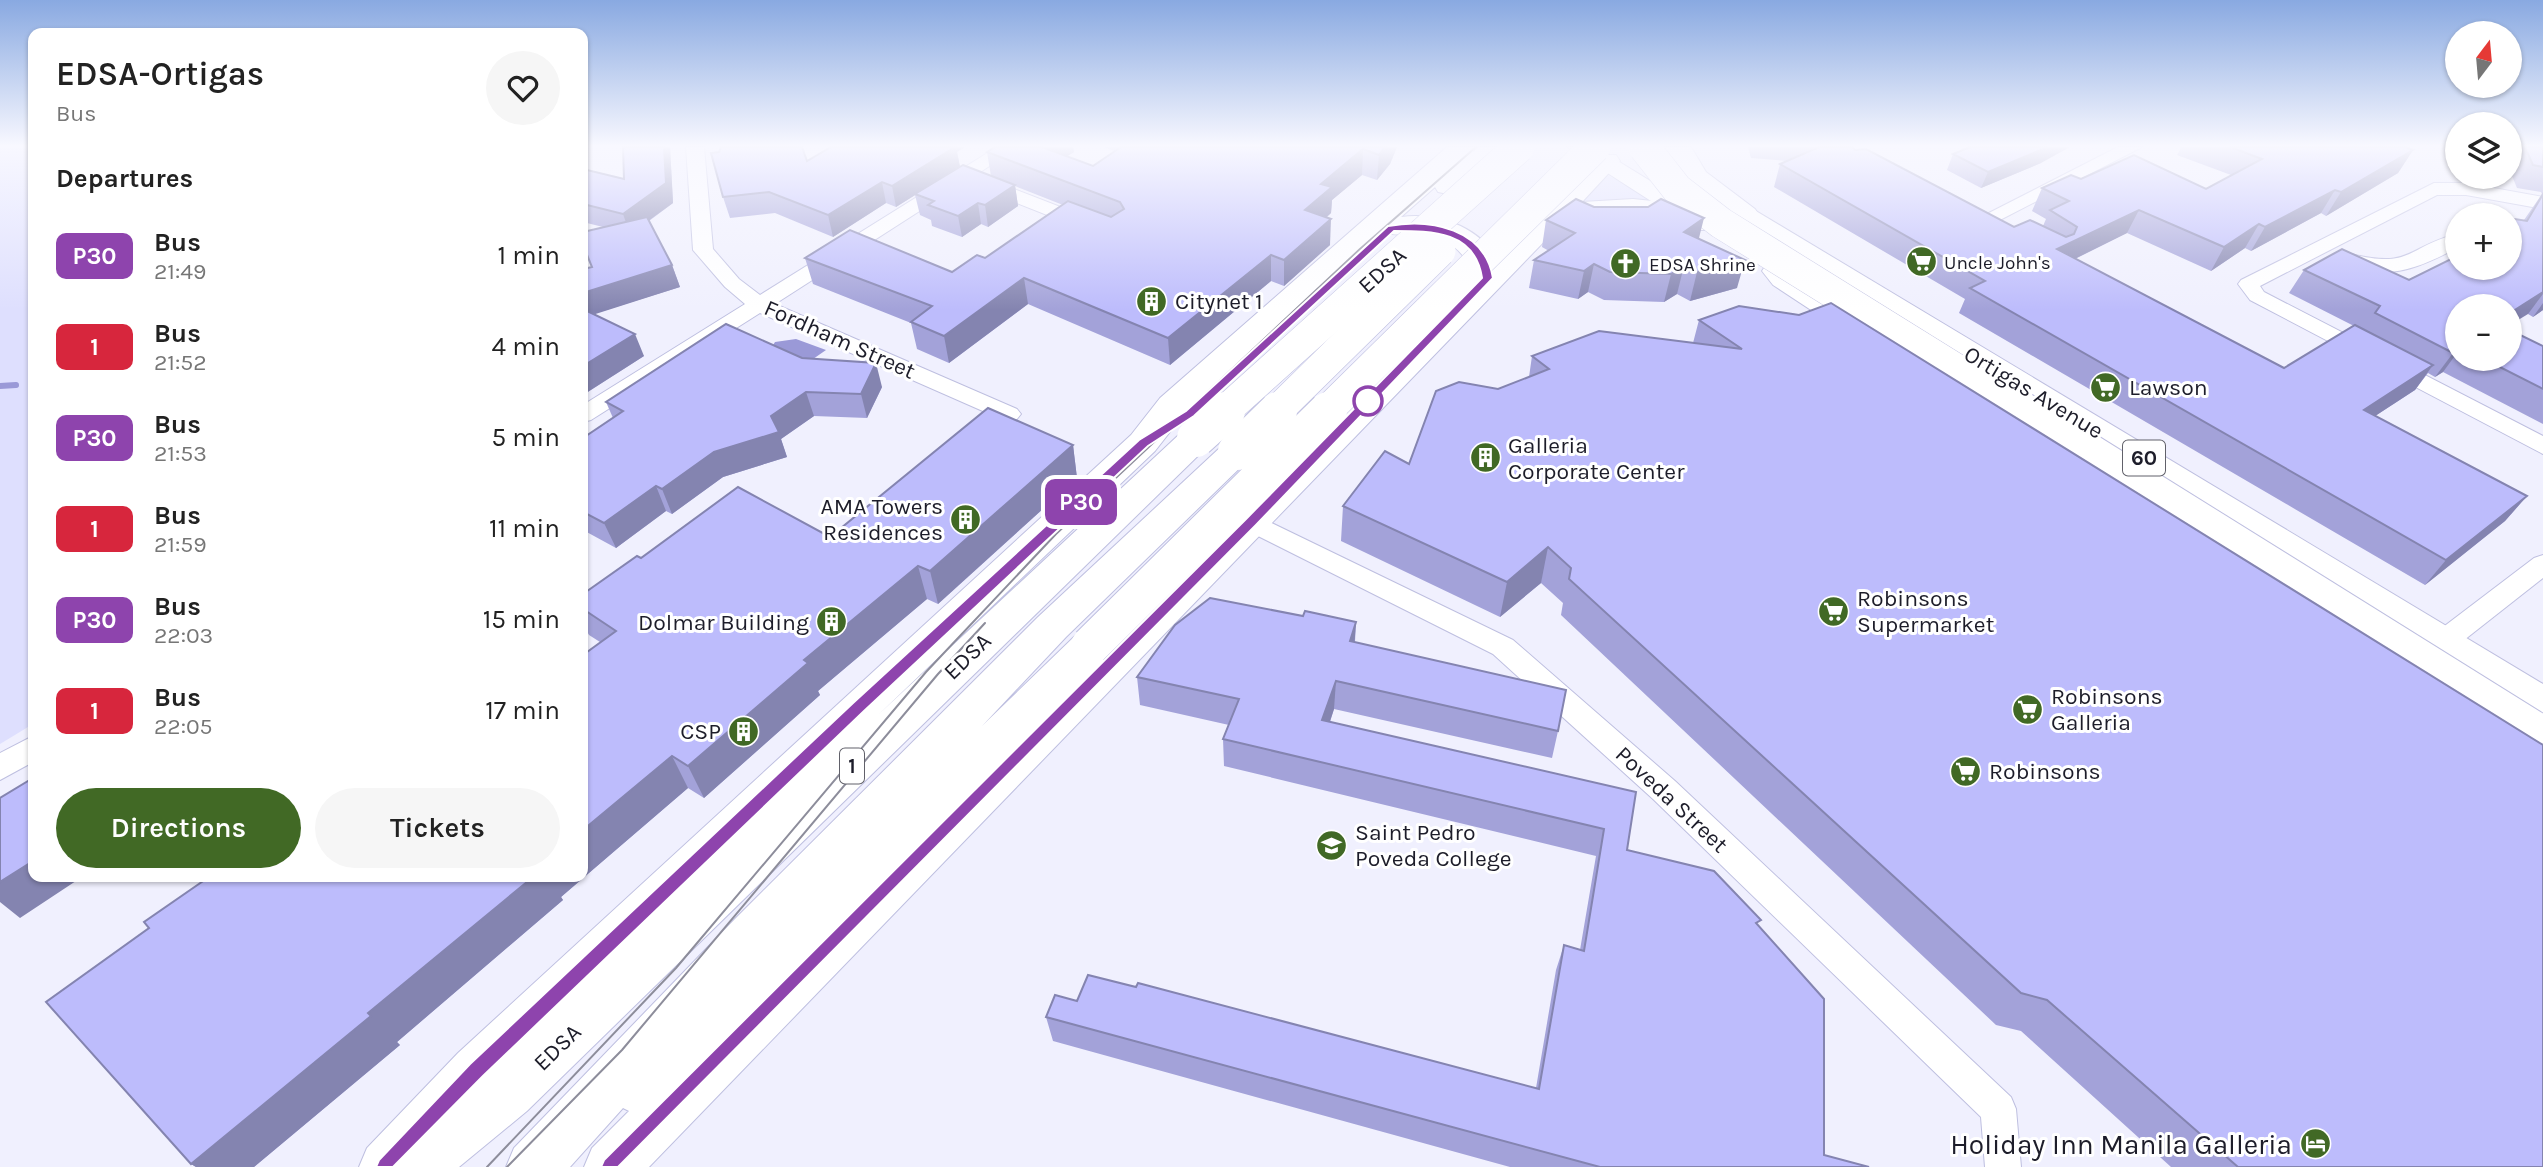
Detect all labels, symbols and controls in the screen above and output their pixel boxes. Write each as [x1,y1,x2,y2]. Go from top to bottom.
north arrow [2445,21,2522,98]
map controls [2445,21,2522,371]
button: heart [486,51,560,125]
text: EDSA-Ortigas [56,55,264,93]
text: Bus [56,100,96,127]
button: layers [2445,112,2522,189]
text: Departures [56,163,193,194]
button: + [2445,203,2522,280]
text: Bus [154,227,201,258]
text: 1 min [497,240,560,271]
text: P30 [72,242,117,270]
street label: EDSA [1353,242,1412,299]
supermarket icon: Uncle John's [1904,245,1938,279]
church icon: EDSA Shrine [1609,247,1643,281]
place label: Uncle John's [1944,252,2051,274]
place label: EDSA Shrine [1649,254,1756,276]
text: 21:49 [154,258,206,285]
building icon: Citynet 1 [1135,284,1169,318]
place label: Citynet 1 [1175,288,1263,315]
street label: Fordham Street [760,294,920,385]
button: − [2445,294,2522,371]
text: Bus [154,318,201,349]
text: 4 min [492,331,560,362]
text: 1 [90,333,99,361]
street label: Ortigas Avenue [1959,340,2108,445]
text: 21:52 [154,349,207,376]
supermarket icon: Lawson [2089,370,2123,404]
place label: Lawson [2129,374,2208,401]
unlabelled marker [1353,386,1383,416]
text: Bus [154,409,201,440]
text: 5 min [491,422,560,453]
text: P30 [72,424,117,452]
place label: Galleria Corporate Center [1508,432,1685,485]
text: 21:53 [154,440,207,467]
road number: 60 [2123,440,2165,476]
building icon: Galleria Corporate Center [1468,441,1502,475]
line badge: P30 [1041,479,1121,525]
text: P30 [1059,488,1103,516]
place label: AMA Towers Residences [820,493,943,546]
text: Bus [154,500,201,531]
building icon: AMA Towers Residences [949,502,983,536]
text: 11 min [489,513,560,544]
text: 1 [90,515,99,543]
text: 21:59 [154,531,207,558]
place label: Robinsons Supermarket [1857,585,1995,638]
text: Bus [154,591,201,622]
supermarket icon: Robinsons Supermarket [1817,594,1851,628]
text: 15 min [483,604,560,635]
building icon: Dolmar Building [815,605,849,639]
text: P30 [72,606,117,634]
place label: Dolmar Building [638,609,809,636]
text: 22:03 [154,622,213,649]
street label: EDSA [938,627,997,685]
text: Bus [154,682,201,713]
place label: Robinsons Galleria [2051,683,2163,736]
supermarket icon: Robinsons Galleria [2011,692,2045,726]
text: 17 min [485,695,560,726]
text: 1 [90,697,99,725]
text: 22:05 [154,713,213,740]
building icon: CSP [727,714,761,748]
place label: CSP [680,718,721,745]
street label: Poveda Street [1610,741,1734,858]
road number: 1 [840,748,864,784]
supermarket icon: Robinsons [1949,754,1983,788]
place label: Robinsons [1989,758,2101,785]
button: Directions [56,788,301,868]
button: Tickets [315,788,560,868]
place label: Saint Pedro Poveda College [1355,819,1512,872]
school or university icon: Saint Pedro Poveda College [1315,828,1349,862]
street label: EDSA [528,1018,587,1076]
hotel icon: Holiday Inn Manila Galleria [2298,1127,2332,1161]
place label: Holiday Inn Manila Galleria [1950,1128,2292,1161]

